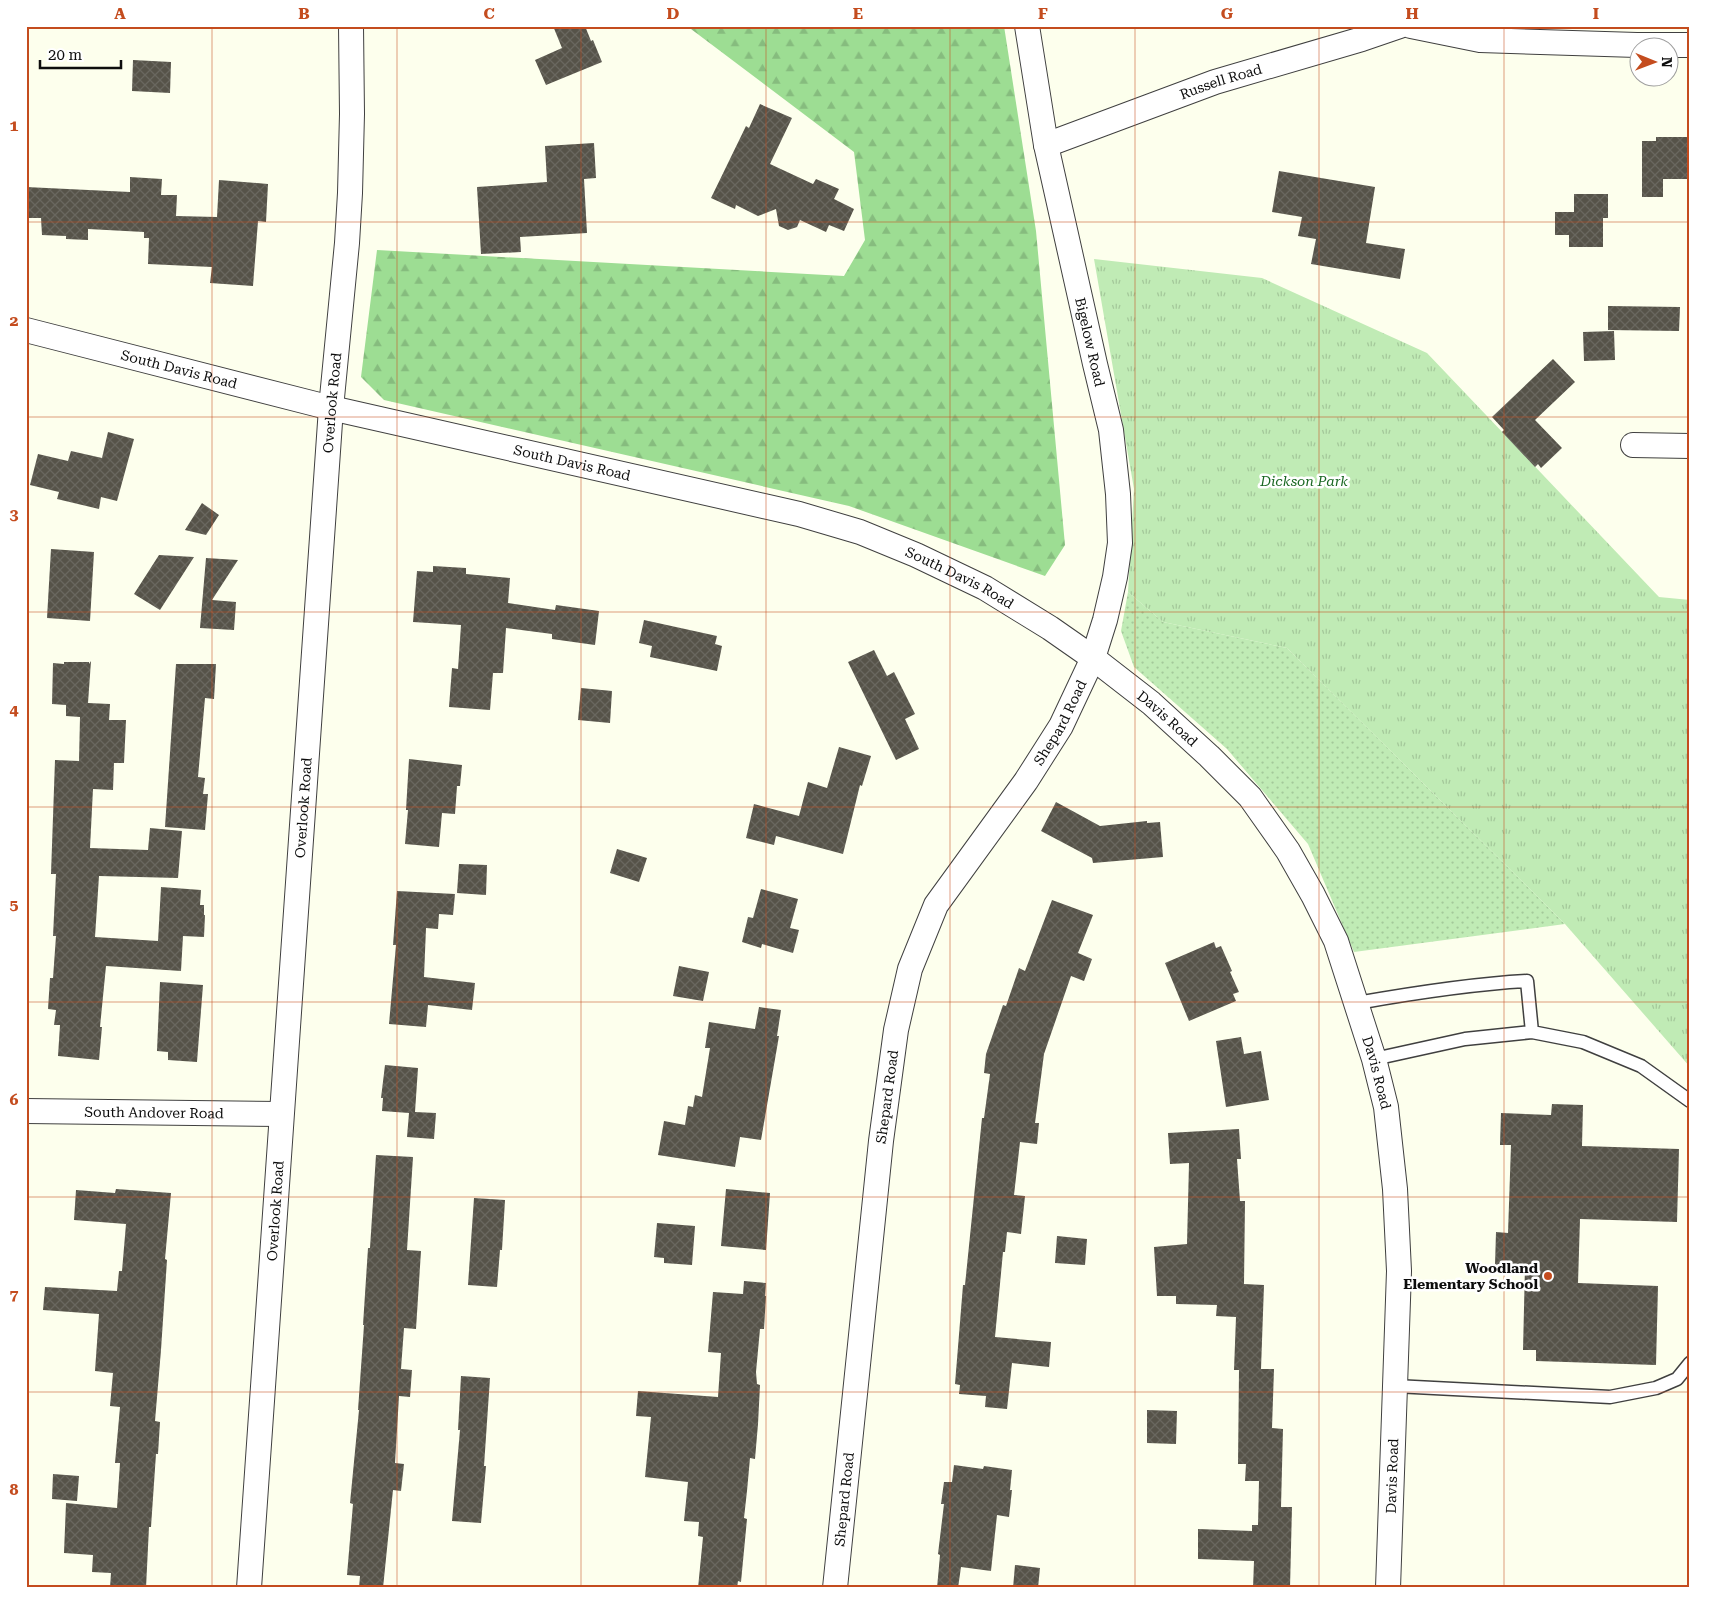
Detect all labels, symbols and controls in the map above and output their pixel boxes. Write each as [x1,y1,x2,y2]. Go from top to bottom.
text: A [114,4,126,23]
text: B [298,4,310,23]
text: C [483,4,495,23]
text: D [667,4,680,23]
text: E [853,4,863,23]
text: F [1038,4,1048,23]
text: G [1221,4,1234,23]
text: H [1405,4,1419,23]
text: I [1593,4,1599,23]
scale bar [40,38,121,70]
north arrow [1628,38,1678,88]
text: 20 m [48,46,83,64]
text: N [1659,57,1675,68]
street label: Russell Road [1177,61,1264,102]
text: 1 [10,116,19,135]
street label: Bigelow Road [1072,296,1108,388]
text: 2 [10,311,19,330]
street label: South Davis Road [119,347,239,392]
street label: Overlook Road [320,352,344,454]
street label: South Davis Road [512,442,632,484]
park label: Dickson Park [1259,473,1348,489]
text: 3 [10,505,19,524]
street label: South Davis Road [903,544,1017,612]
street label: Shepard Road [1030,677,1089,768]
street label: Davis Road [1134,687,1201,750]
text: 4 [10,700,19,719]
street label: Overlook Road [292,757,315,859]
text: 5 [10,895,19,914]
street label: Davis Road [1359,1034,1394,1111]
street label: Shepard Road [873,1049,901,1145]
text: 6 [10,1090,19,1109]
street label: South Andover Road [84,1104,224,1121]
street label: Overlook Road [264,1160,287,1262]
place label: Woodland Elementary School [1403,1260,1539,1292]
marker: Woodland Elementary School [1542,1270,1554,1282]
text: 7 [10,1285,19,1304]
street label: Davis Road [1383,1438,1401,1514]
street label: Shepard Road [831,1452,857,1547]
text: 8 [10,1480,19,1499]

